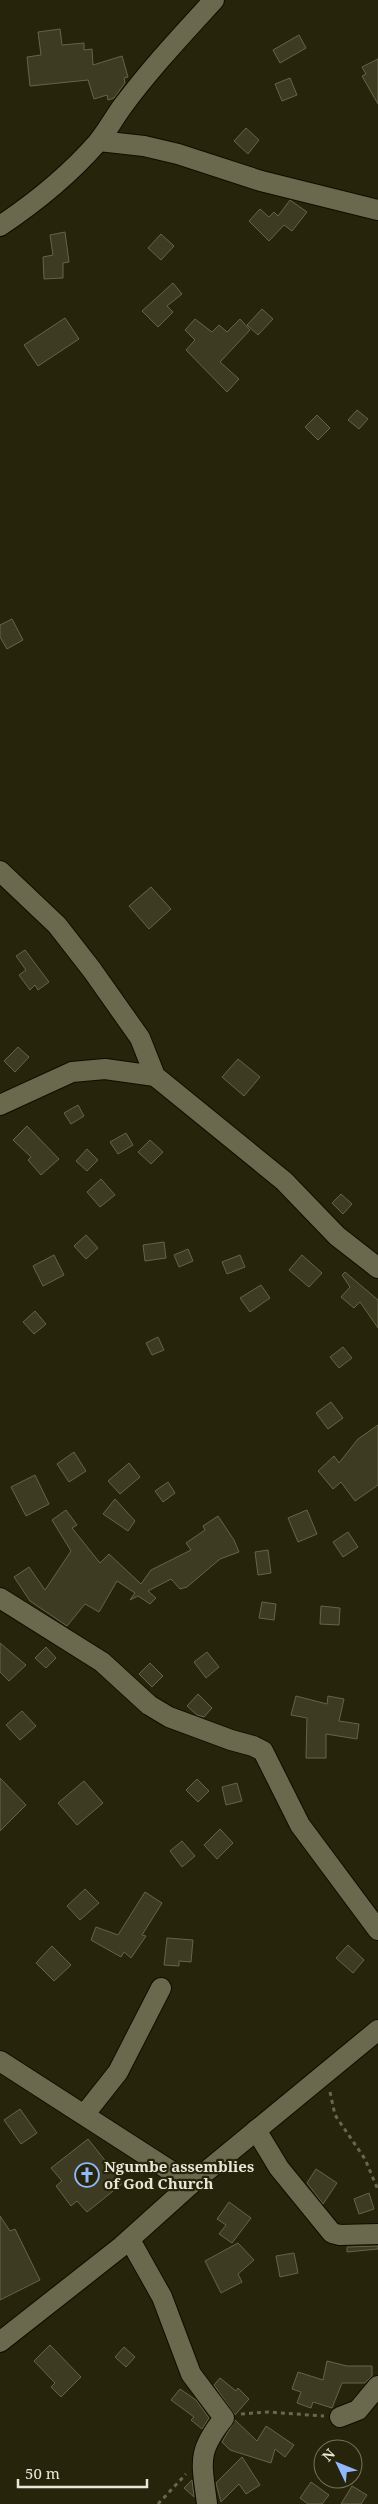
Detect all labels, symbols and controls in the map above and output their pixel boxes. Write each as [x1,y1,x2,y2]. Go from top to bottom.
place label: Ngumbe assemblies of God Church [104,2156,254,2193]
church icon: Ngumbe assemblies of God Church [74,2162,100,2188]
north arrow [313,2439,363,2489]
text: N [317,2444,339,2465]
scale bar [18,2456,146,2488]
text: 50 m [25,2463,60,2483]

